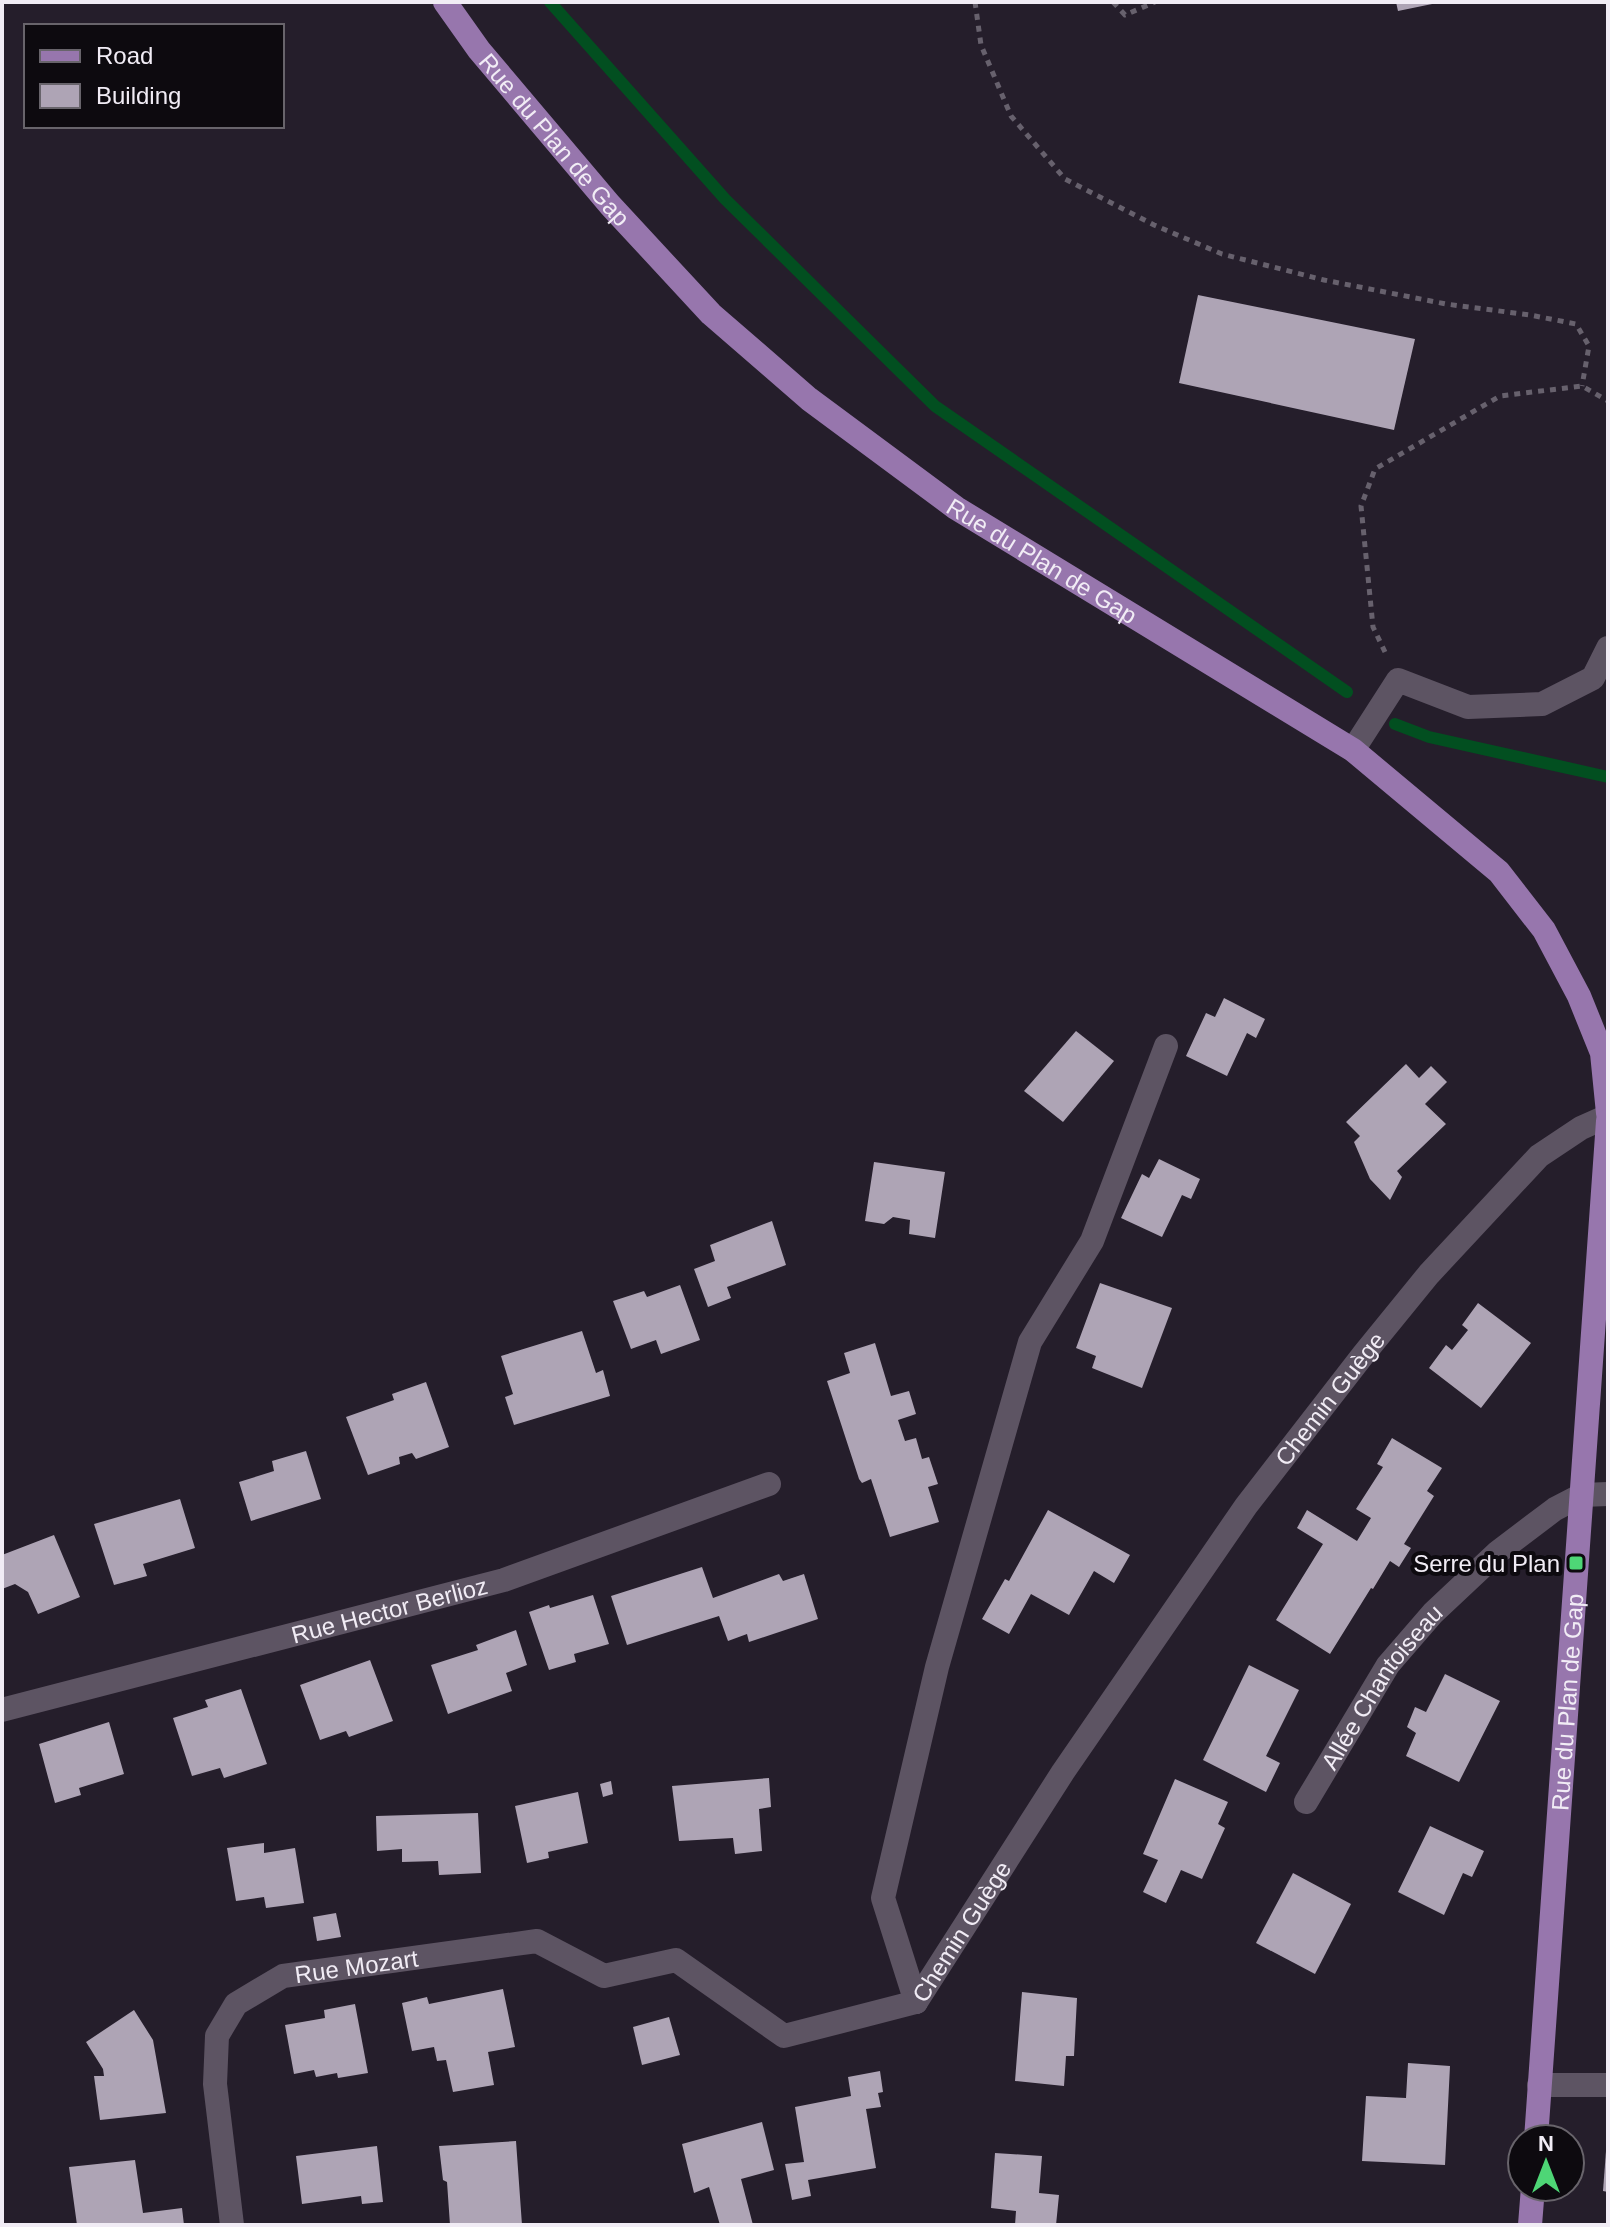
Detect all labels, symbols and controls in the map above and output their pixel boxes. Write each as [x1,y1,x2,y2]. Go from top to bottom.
legend [24,24,284,128]
text: Road [96,42,153,69]
street label: Rue du Plan de Gap [474,48,636,231]
text: Building [96,82,181,109]
street label: Rue du Plan de Gap [942,492,1142,629]
street label: Chemin Guège [1269,1326,1390,1470]
place label: Serre du Plan [1413,1550,1560,1577]
marker: Serre du Plan [1567,1554,1585,1572]
street label: Rue Hector Berlioz [288,1571,490,1648]
street label: Rue du Plan de Gap [1546,1593,1588,1812]
street label: Allée Chantoiseau [1315,1598,1447,1774]
street label: Chemin Guège [906,1856,1016,2007]
street label: Rue Mozart [293,1944,420,1988]
north arrow [1506,2123,1586,2203]
text: N [1538,2131,1554,2156]

